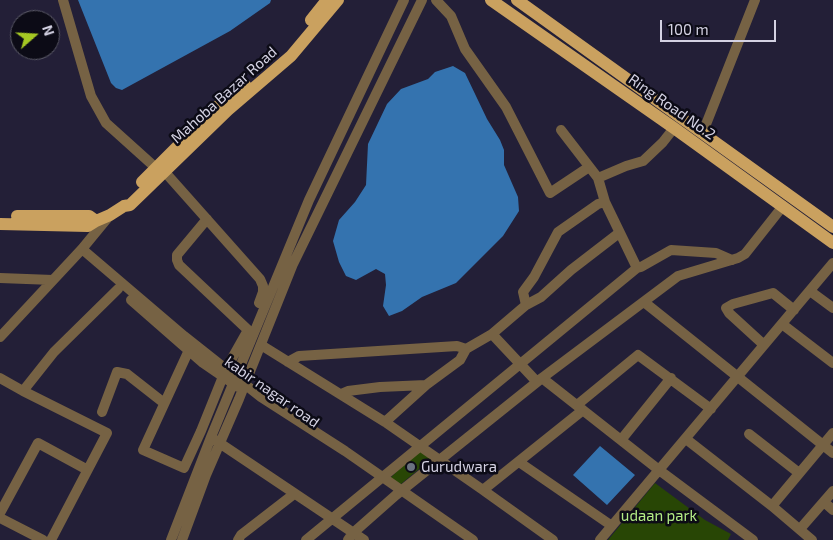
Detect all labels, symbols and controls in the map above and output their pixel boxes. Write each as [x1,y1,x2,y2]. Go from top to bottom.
north arrow [10,10,60,60]
scale bar [663,10,779,42]
text: 100 m [668,20,709,38]
text: N [39,23,58,38]
street label: Mahoba Bazar Road [167,43,281,147]
street label: Ring Road No.2 [625,70,719,144]
street label: kabir nagar road [221,353,323,431]
place label: Gurudwara [421,458,497,476]
marker: Gurudwara [405,461,417,473]
park label: udaan park [621,507,697,525]

